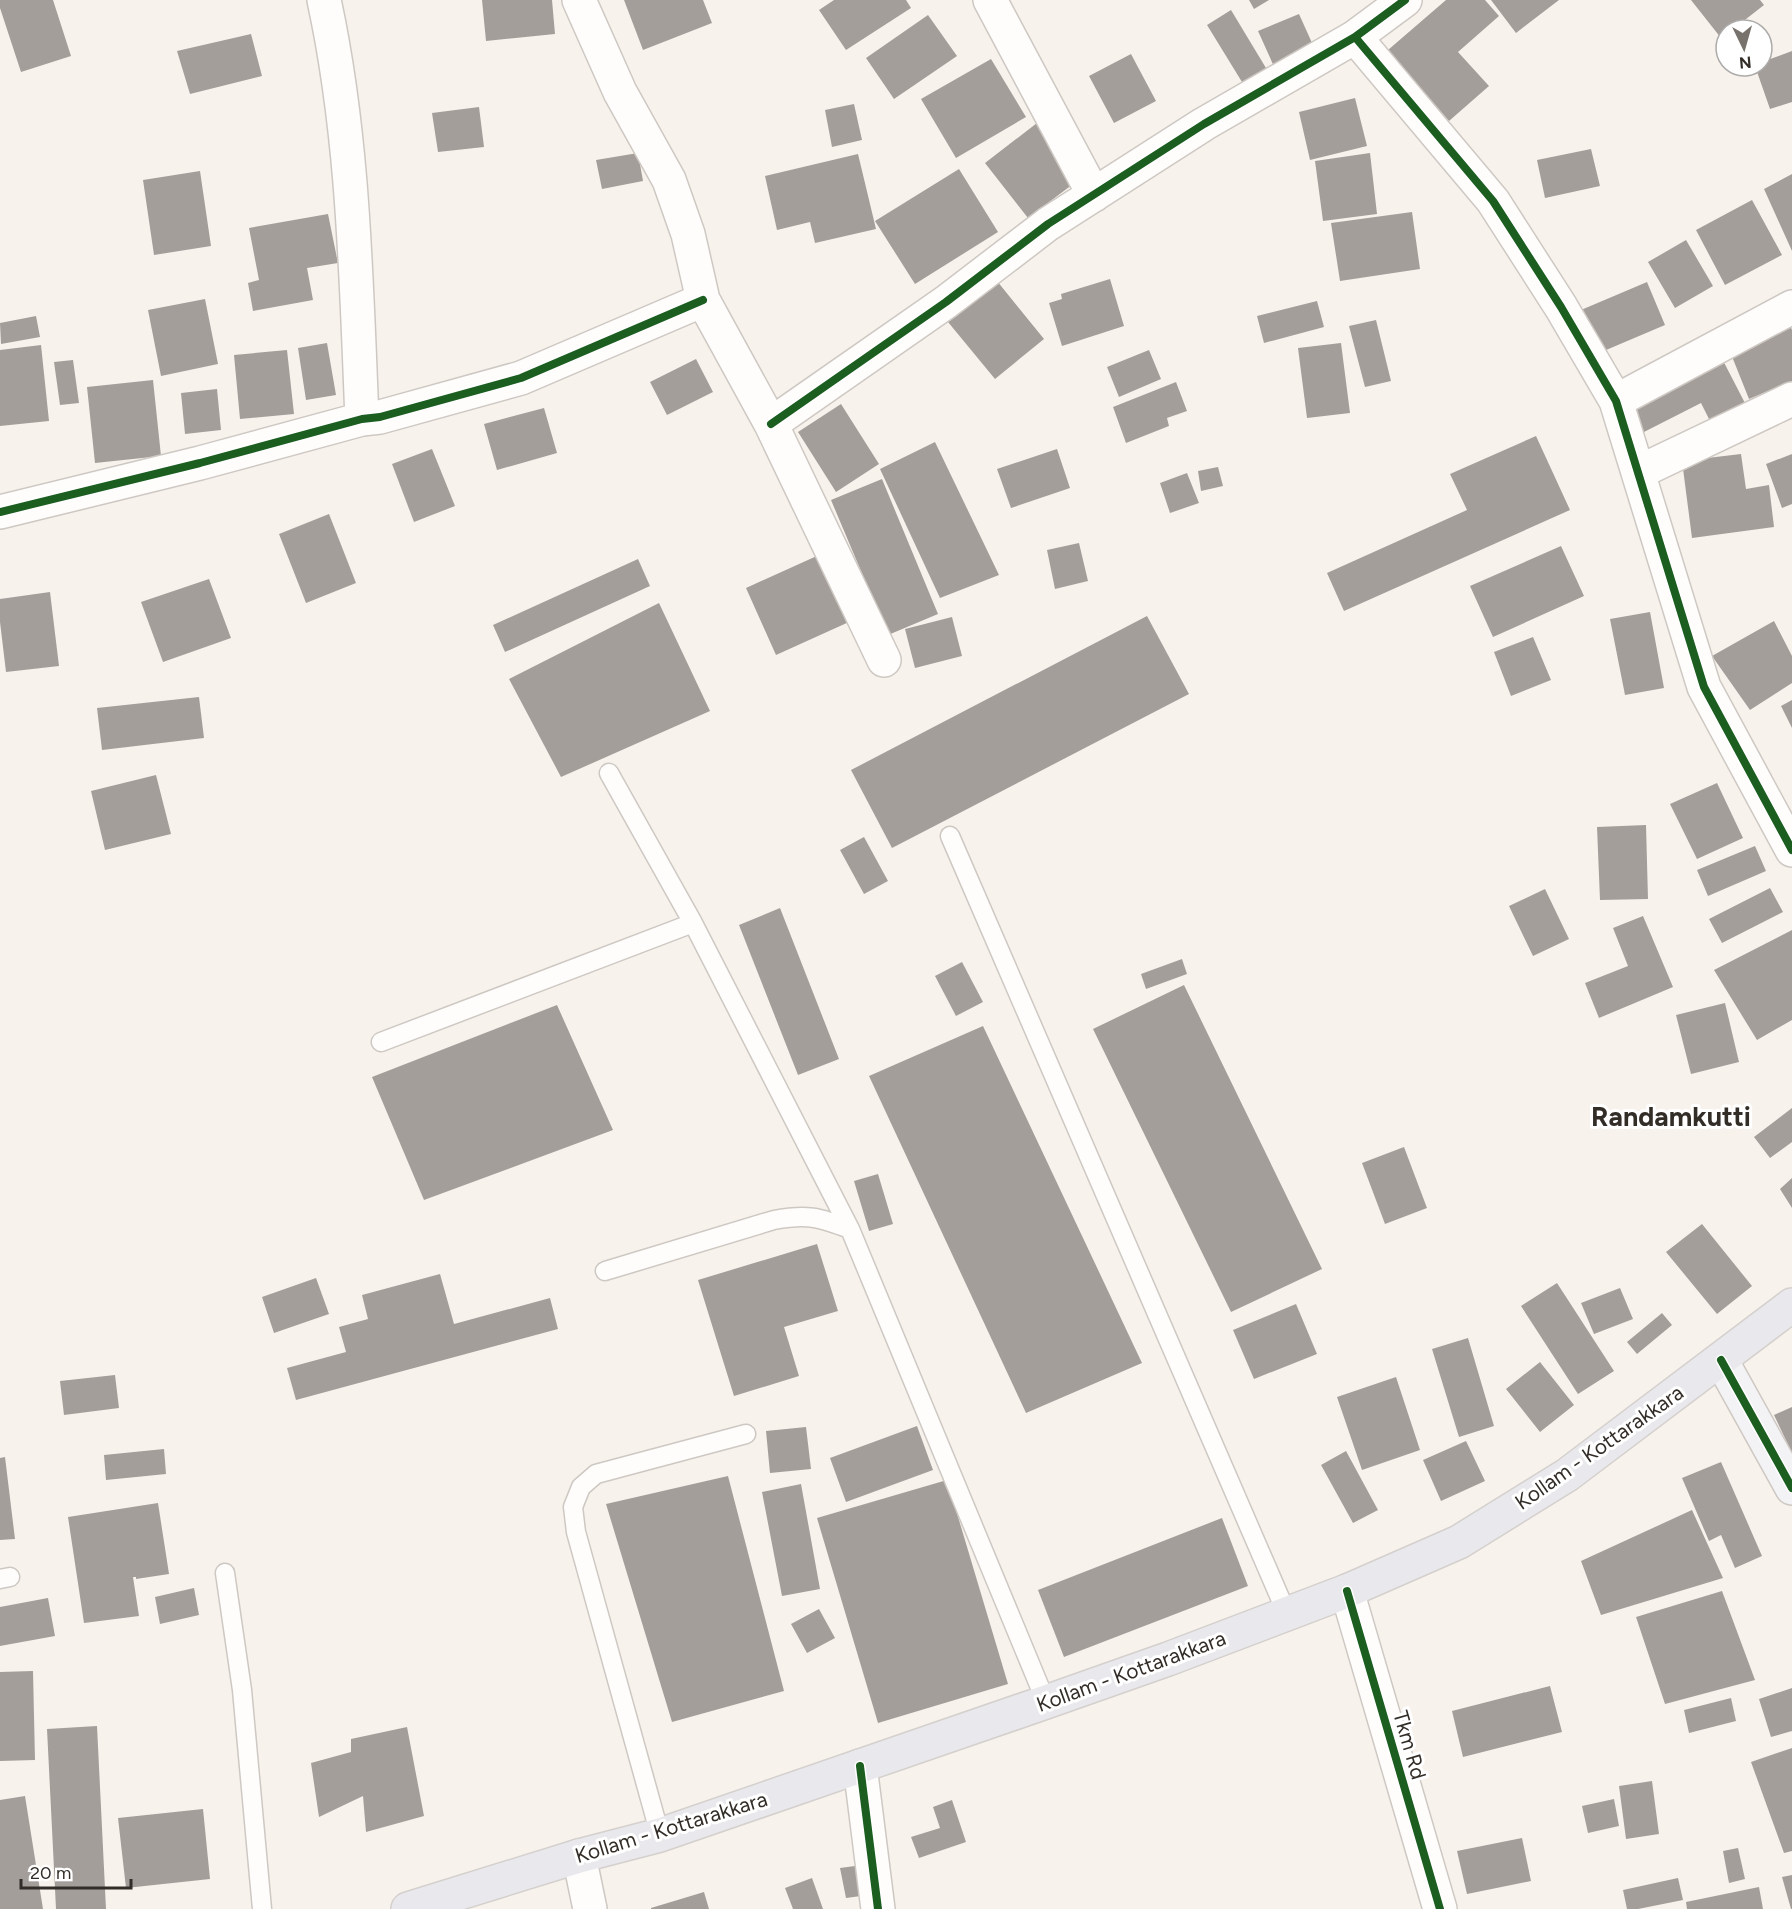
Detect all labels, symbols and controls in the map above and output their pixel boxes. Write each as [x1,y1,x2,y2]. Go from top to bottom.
north arrow [1714,18,1774,78]
text: N [1738,52,1752,72]
district label: Randamkutti [1591,1100,1751,1133]
street label: Kollam - Kottarakkara [1510,1380,1688,1514]
street label: Kollam - Kottarakkara [1033,1625,1229,1717]
street label: Tkm Rd [1388,1708,1432,1782]
street label: Kollam - Kottarakkara [572,1786,770,1868]
scale bar [21,1852,130,1890]
text: 20 m [30,1862,71,1884]

